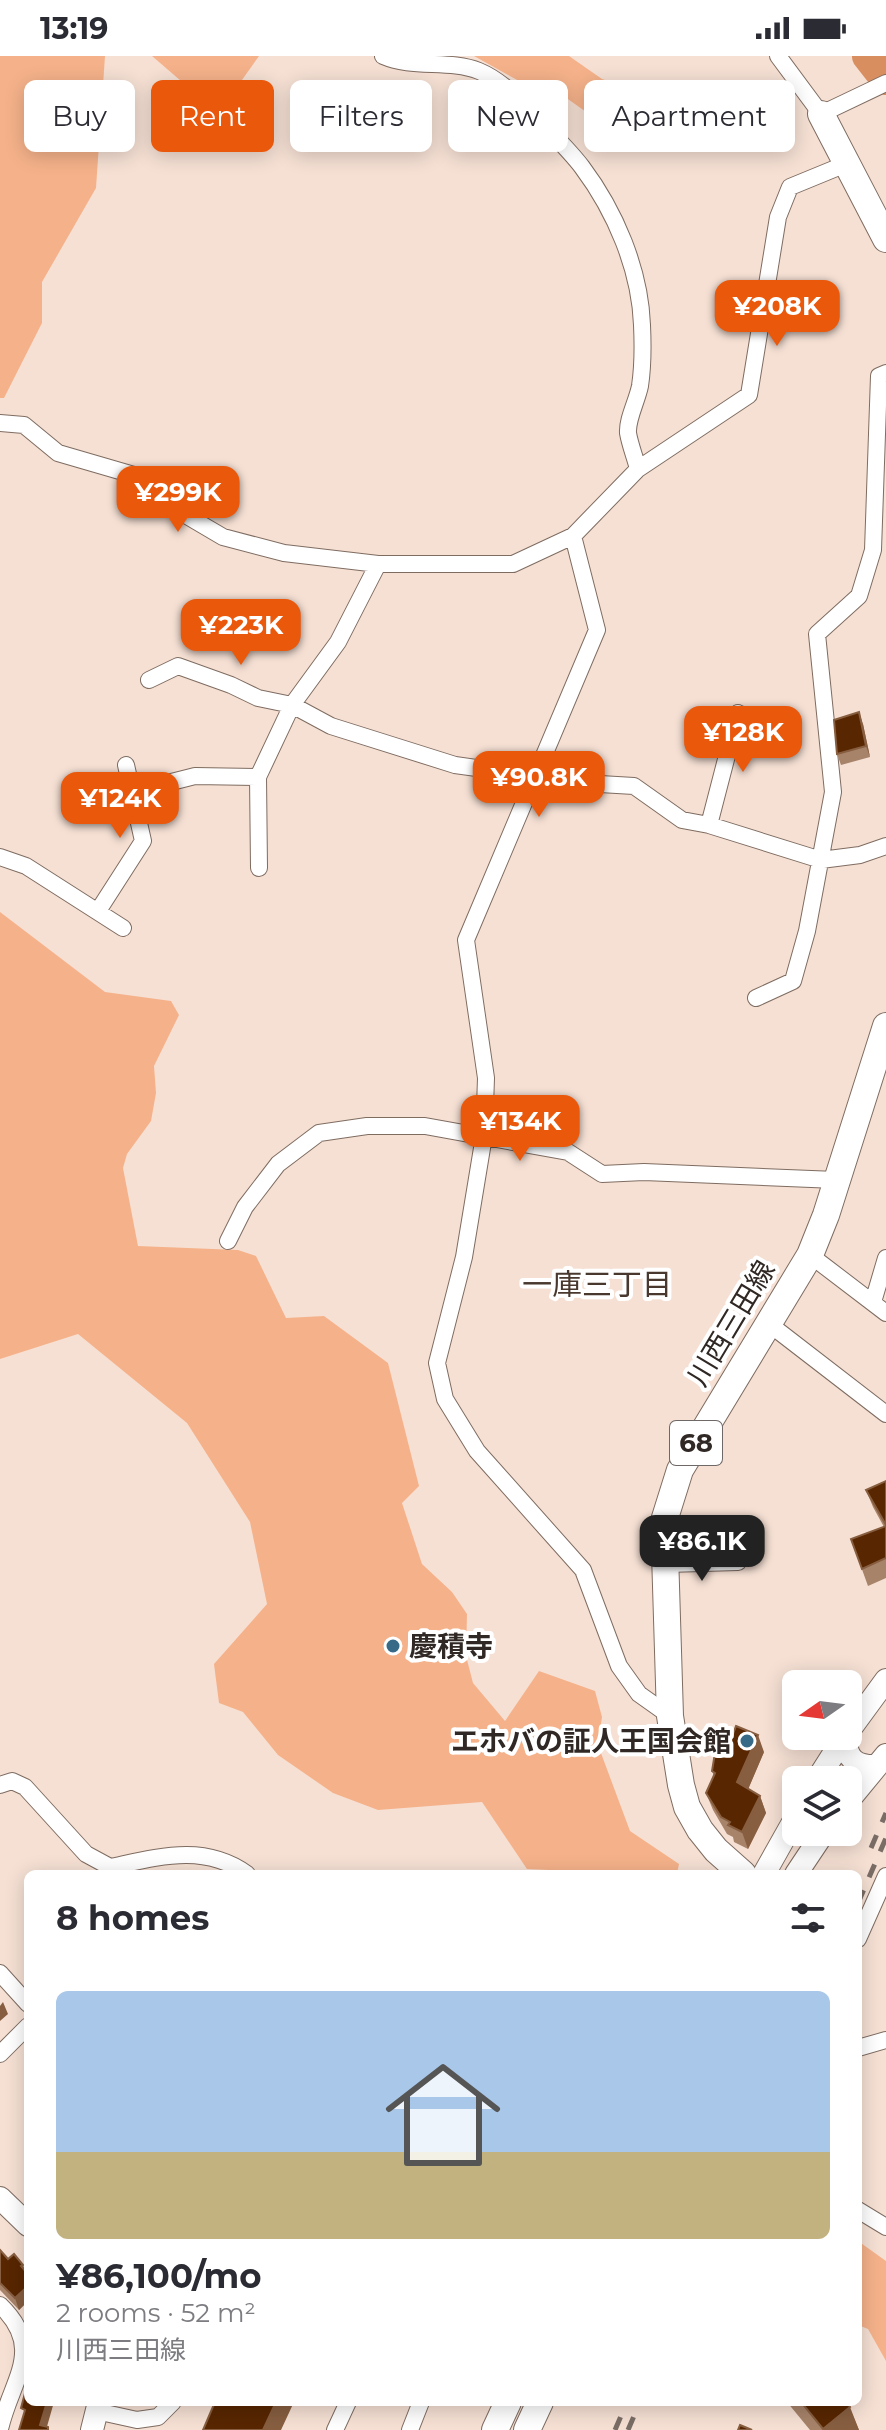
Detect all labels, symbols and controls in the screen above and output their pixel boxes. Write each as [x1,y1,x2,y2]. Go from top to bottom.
text: 13:19 [40,10,108,47]
chip: Buy [24,80,135,152]
chip: Rent [151,80,274,152]
chip: Filters [290,80,432,152]
chip: New [448,80,568,152]
chip: Apartment [584,80,795,152]
pin: ¥208K [721,280,833,348]
text: ¥208K [733,290,821,322]
pin: ¥299K [122,466,234,534]
text: ¥299K [135,476,221,508]
pin: ¥223K [185,599,297,667]
text: ¥223K [199,609,283,641]
pin: ¥128K [687,706,799,774]
text: ¥128K [702,716,784,748]
pin: ¥90.8K [474,751,604,819]
text: ¥90.8K [491,761,587,793]
pin: ¥124K [64,772,176,840]
text: ¥124K [79,782,161,814]
pin: ¥134K [464,1095,576,1163]
text: ¥134K [479,1105,561,1137]
street label: 川西三田線 [680,1254,782,1392]
district label: 一庫三丁目 [522,1266,672,1303]
road number: 68 [670,1421,722,1465]
pin: ¥86.1K [637,1515,767,1583]
text: ¥86.1K [658,1525,746,1557]
place label: 慶積寺 [409,1629,493,1663]
marker: 慶積寺 [384,1637,402,1655]
north arrow [782,1670,862,1750]
map controls [782,1670,862,1846]
place label: エホバの証人王国会館 [451,1724,731,1758]
marker: エホバの証人王国会館 [738,1732,756,1750]
button: layers [782,1766,862,1846]
icon: filters [786,1896,830,1940]
text: 8 homes [56,1897,209,1939]
icon: home [371,2043,515,2187]
text: ¥86,100/mo [56,2255,262,2297]
text: 2 rooms · 52 m² [56,2297,256,2329]
text: 川西三田線 [56,2334,186,2366]

